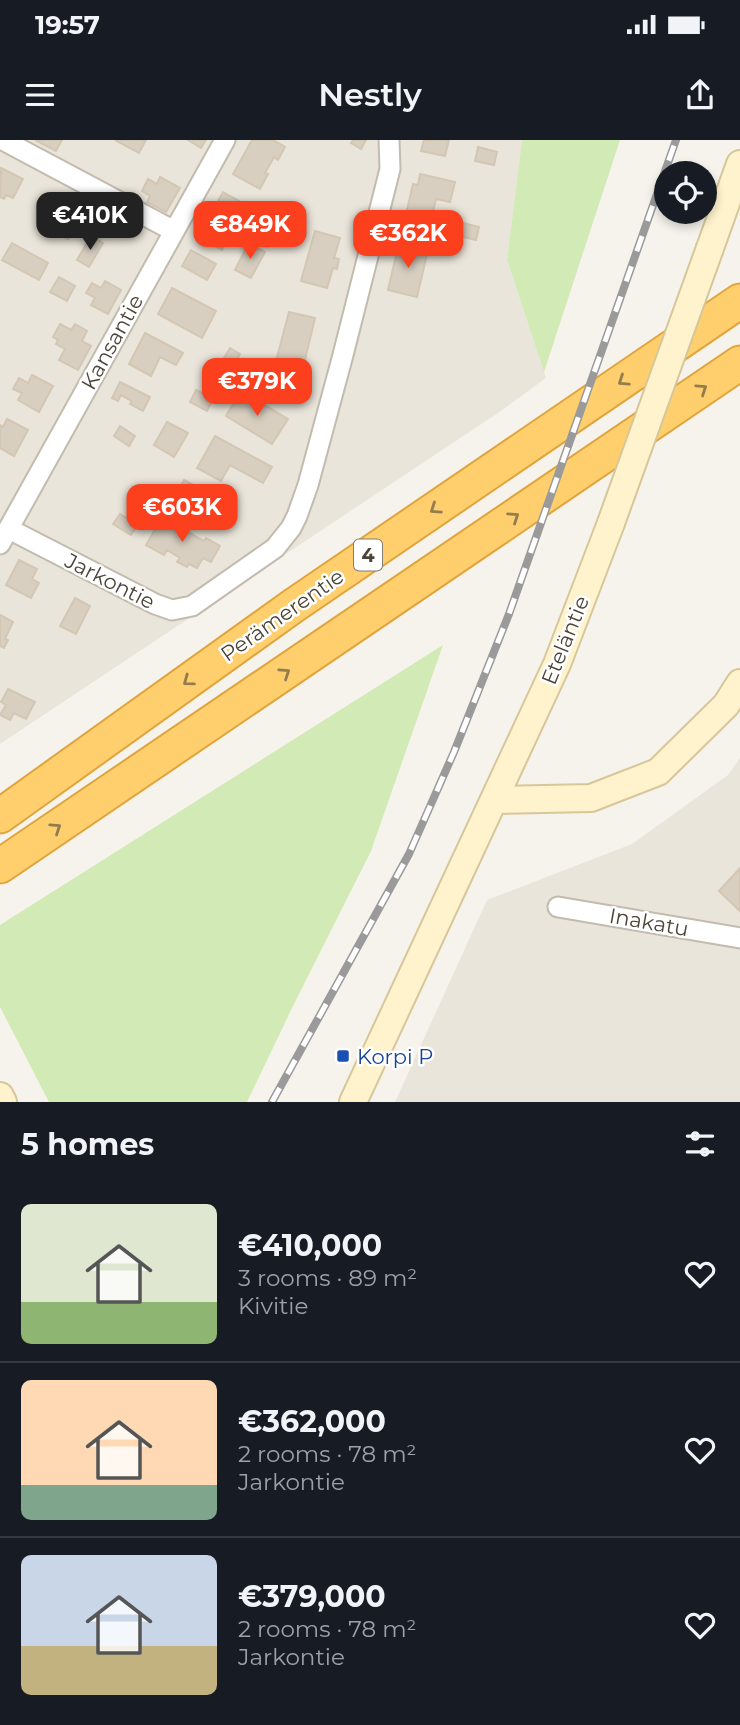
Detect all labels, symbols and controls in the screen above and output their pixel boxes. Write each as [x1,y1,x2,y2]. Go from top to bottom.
text: 19:57 [35,9,100,41]
text: Nestly [318,75,422,114]
icon: menu [21,76,59,114]
icon: share [681,76,719,114]
map controls [654,161,717,224]
button: locate [654,161,717,224]
pin: €410K [41,192,139,252]
text: €410K [52,201,128,229]
pin: €849K [201,201,299,261]
text: €849K [210,210,291,238]
pin: €362K [359,211,457,270]
text: €362K [369,219,447,247]
street label: Kansantie [76,290,148,394]
pin: €379K [208,358,306,418]
text: €379K [218,367,296,395]
one-way arrow [618,373,631,385]
one-way arrow [694,385,707,397]
pin: €603K [133,484,231,544]
text: €603K [143,493,221,521]
one-way arrow [430,501,443,513]
one-way arrow [506,513,519,525]
road number: 4 [354,540,382,570]
street label: Jarkontie [60,547,159,614]
street label: Perämerentie [216,563,348,667]
street label: Eteläntie [536,592,594,688]
one-way arrow [277,668,290,681]
one-way arrow [183,673,196,685]
one-way arrow [49,823,62,836]
street label: Inakatu [607,903,691,941]
place label: Korpi P [357,1044,433,1069]
marker: Korpi P [335,1048,351,1064]
icon: filters [681,1125,719,1163]
text: 5 homes [21,1126,154,1163]
text: €410,000 [238,1227,382,1264]
icon: home [77,1232,161,1316]
icon: heart [681,1255,719,1293]
text: 3 rooms · 89 m² [238,1264,417,1292]
text: Kivitie [238,1292,308,1320]
text: €362,000 [238,1403,386,1440]
icon: home [77,1408,161,1492]
icon: heart [681,1431,719,1469]
text: 2 rooms · 78 m² [238,1440,416,1468]
text: Jarkontie [238,1468,345,1496]
text: €379,000 [238,1578,386,1615]
icon: home [77,1583,161,1667]
icon: heart [681,1606,719,1644]
text: 2 rooms · 78 m² [238,1615,416,1643]
text: Jarkontie [238,1643,345,1671]

